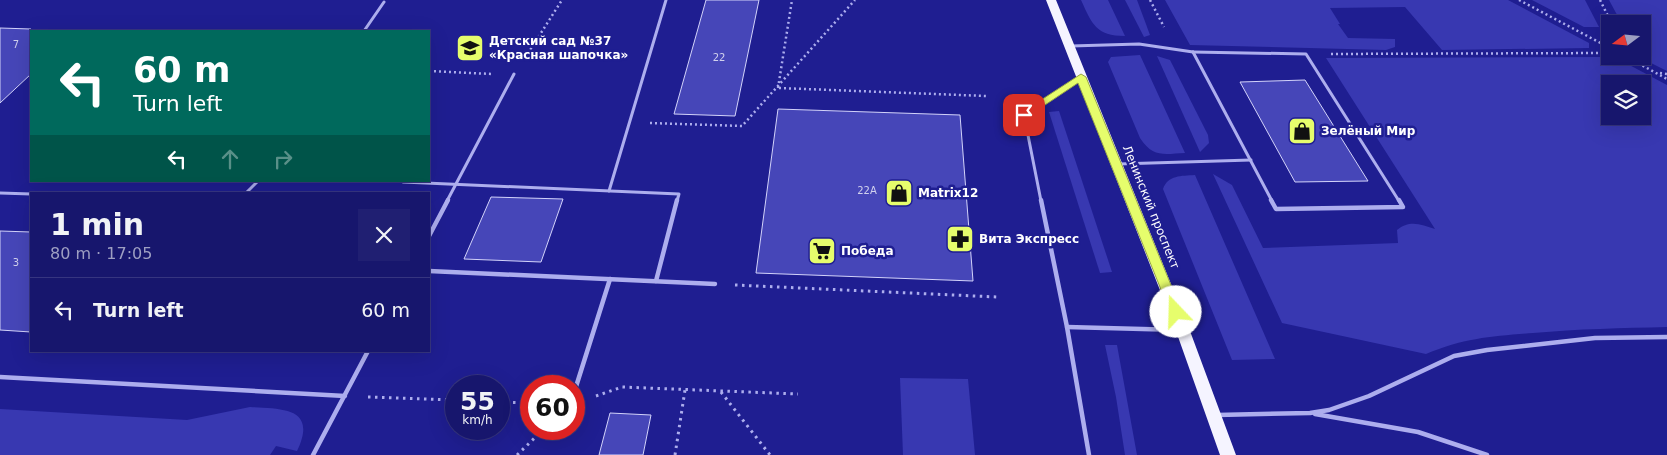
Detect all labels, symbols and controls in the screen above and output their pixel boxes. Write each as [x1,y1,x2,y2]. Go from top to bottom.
north arrow [1601,15,1651,65]
map controls [1601,15,1651,125]
school or university icon: Детский сад №37 «Красная шапочка» [455,33,485,63]
place label: Детский сад №37 «Красная шапочка» [489,34,628,62]
house number: 7 [13,39,19,50]
icon: left [50,50,115,115]
text: 60 m [133,50,230,90]
house number: 22 [713,52,725,63]
button: layers [1601,75,1651,125]
text: Turn left [133,91,222,116]
pin [1003,94,1045,136]
icon: arrive [1010,101,1038,129]
shop icon: Зелёный Мир [1287,116,1317,146]
place label: Зелёный Мир [1321,124,1416,138]
street label: Ленинский проспект [1120,143,1182,271]
icon: left [163,145,191,173]
icon: ahead [216,145,244,173]
icon: right [269,145,297,173]
shop icon: Matrix12 [884,178,914,208]
house number: 22А [857,185,877,196]
place label: Matrix12 [918,186,978,200]
text: 1 min [50,207,144,242]
button: close [358,209,410,261]
pharmacy icon: Вита Экспресс [945,224,975,254]
place label: Вита Экспресс [979,232,1079,246]
supermarket icon: Победа [807,236,837,266]
text: 80 m · 17:05 [50,244,152,263]
place label: Победа [841,244,894,258]
house number: 3 [13,257,19,268]
position arrow [1149,285,1201,337]
icon: left [50,296,78,324]
text: Turn left [93,299,184,321]
text: 60 m [361,299,410,321]
speed limit sign: 60 [520,375,585,440]
text: 55 [460,387,495,416]
text: km/h [462,413,493,427]

